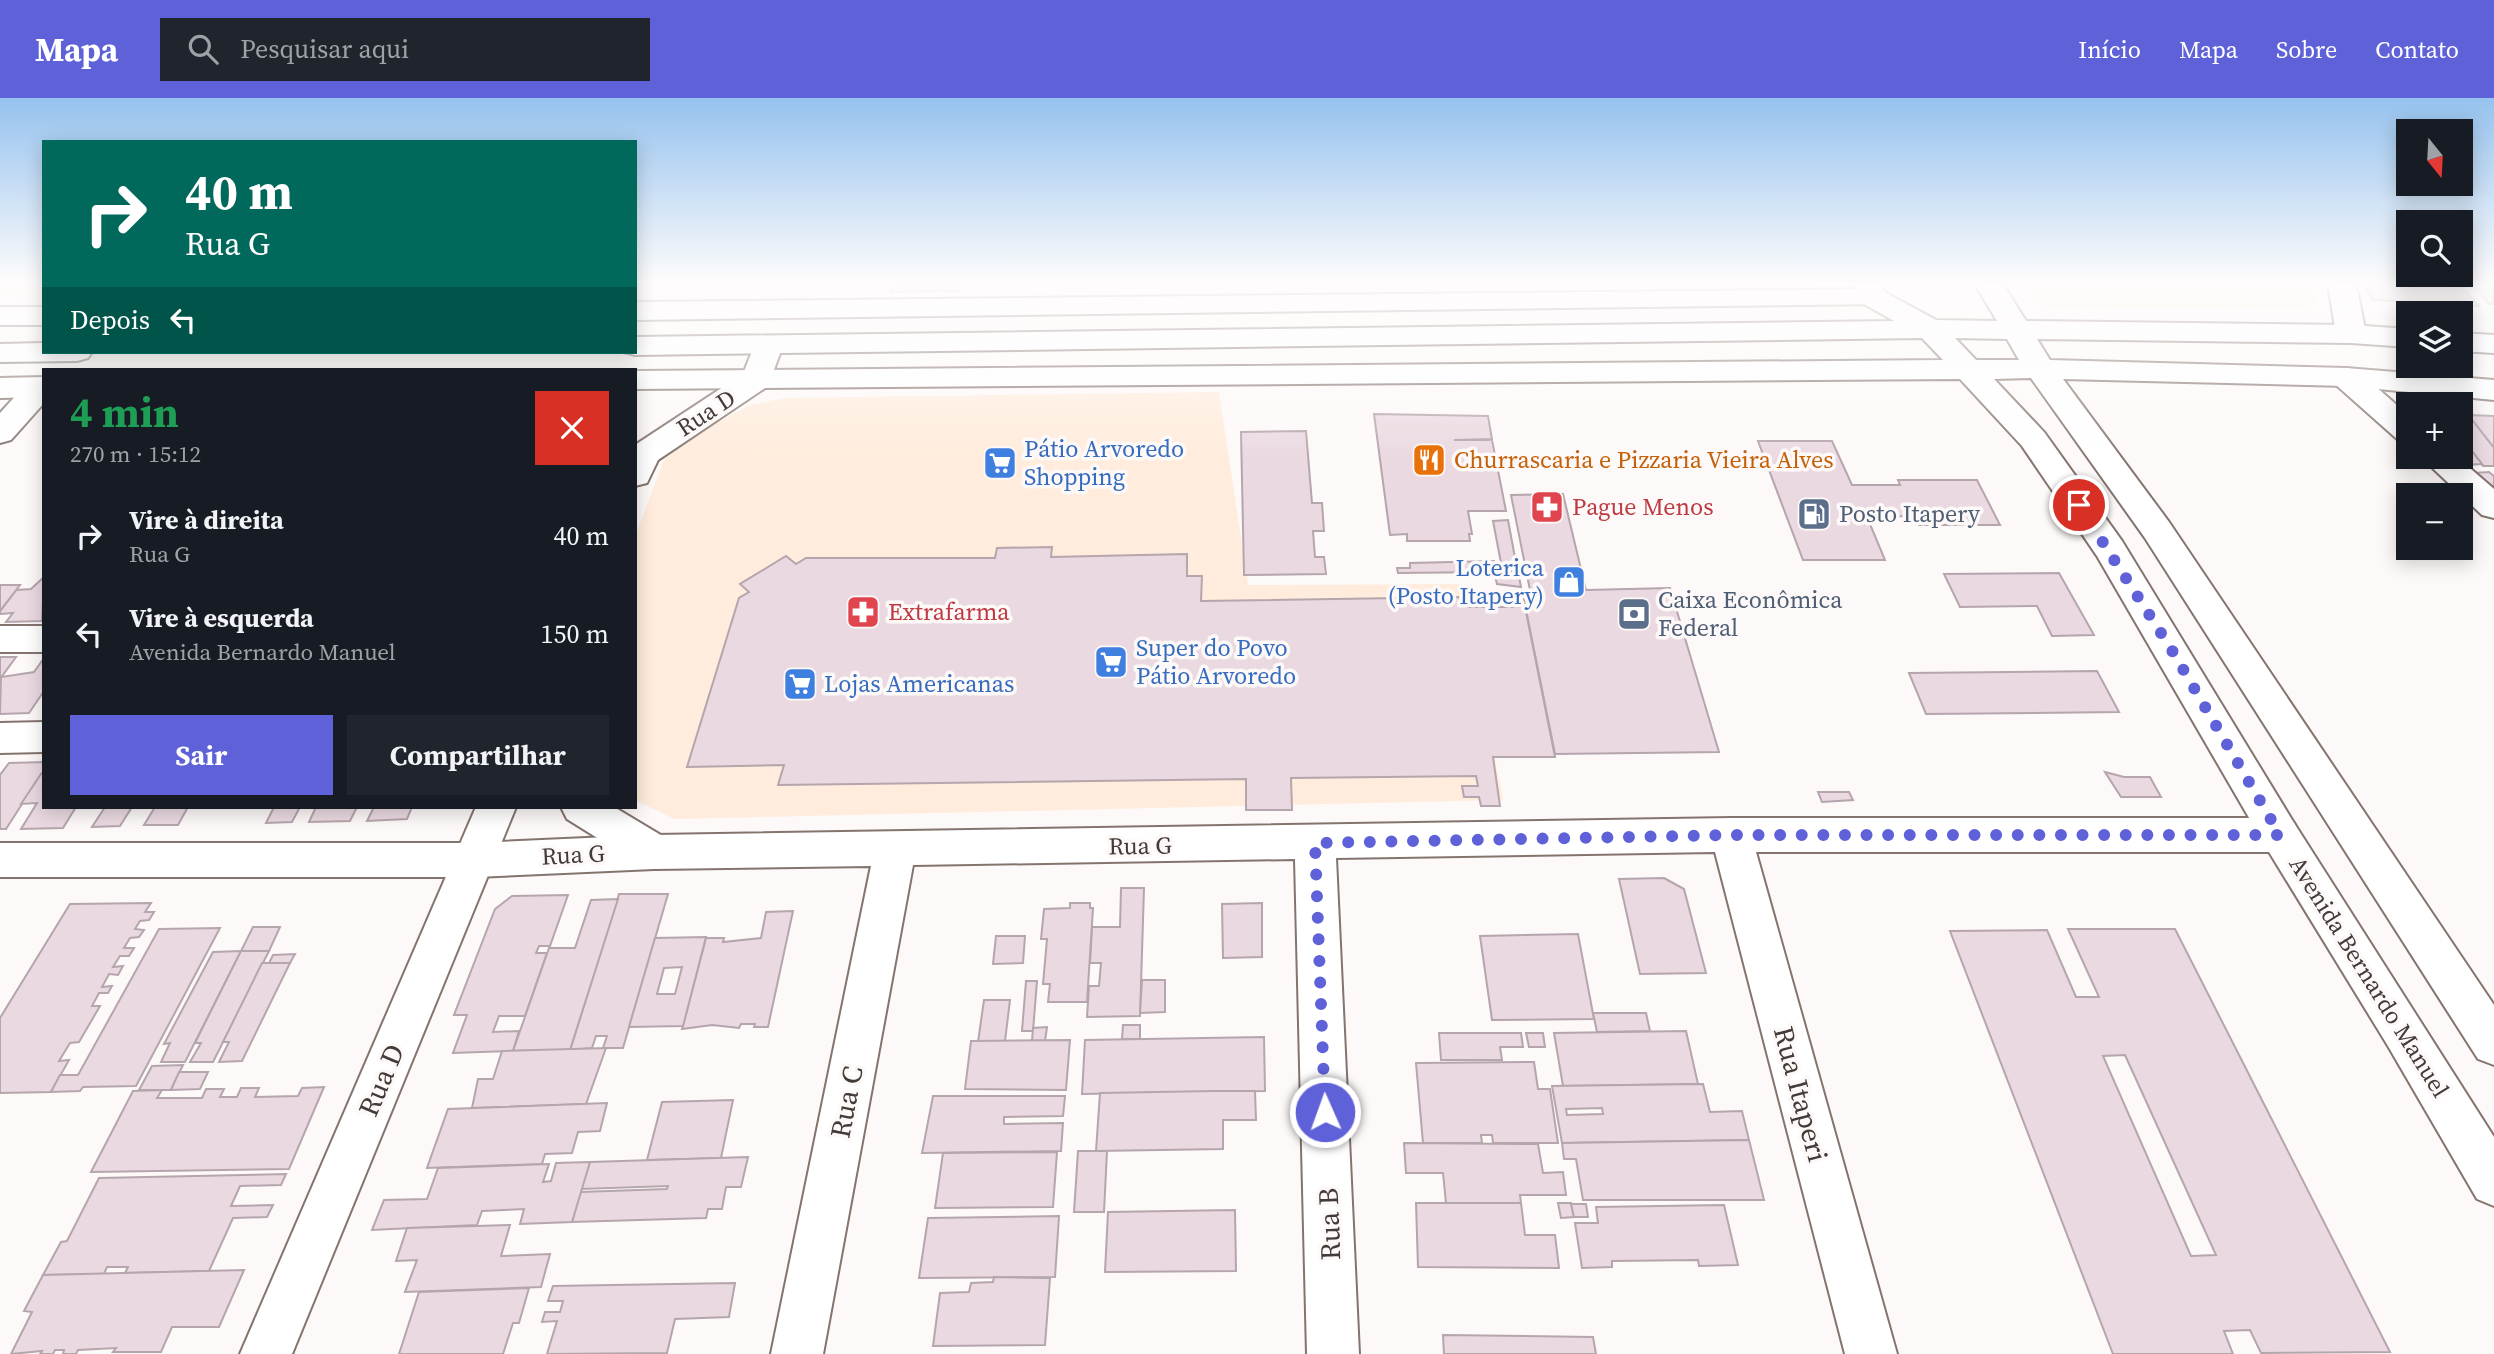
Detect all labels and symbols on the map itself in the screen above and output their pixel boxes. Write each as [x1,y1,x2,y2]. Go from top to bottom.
north arrow [2396,119,2473,196]
street label: Rua D [670,381,742,444]
place label: Pátio Arvoredo Shopping [1024,432,1184,493]
restaurant icon: Churrascaria e Pizzaria Vieira Alves [1410,441,1448,479]
place label: Churrascaria e Pizzaria Vieira Alves [1454,443,1834,476]
supermarket icon: Pátio Arvoredo Shopping [981,444,1019,482]
pin [2049,475,2109,535]
pharmacy icon: Pague Menos [1528,488,1566,526]
place label: Pague Menos [1572,490,1714,523]
fuel station icon: Posto Itapery [1795,495,1833,533]
place label: Posto Itapery [1839,497,1981,530]
place label: Loterica (Posto Itapery) [1388,551,1545,612]
shop icon: Loterica (Posto Itapery) [1550,563,1588,601]
place label: Caixa Econômica Federal [1658,583,1843,644]
pharmacy icon: Extrafarma [844,593,882,631]
place label: Extrafarma [888,595,1010,628]
bank icon: Caixa Econômica Federal [1615,595,1653,633]
place label: Super do Povo Pátio Arvoredo [1136,631,1296,692]
supermarket icon: Super do Povo Pátio Arvoredo [1092,643,1130,681]
supermarket icon: Lojas Americanas [781,665,819,703]
place label: Lojas Americanas [824,667,1014,700]
street label: Rua G [1108,828,1173,863]
street label: Rua G [540,836,606,873]
street label: Avenida Bernardo Manuel [2282,850,2457,1103]
street label: Rua Itaperi [1765,1022,1837,1166]
street label: Rua D [349,1038,413,1122]
street label: Rua C [820,1063,872,1141]
position arrow [1288,1075,1362,1149]
street label: Rua B [1309,1187,1349,1261]

